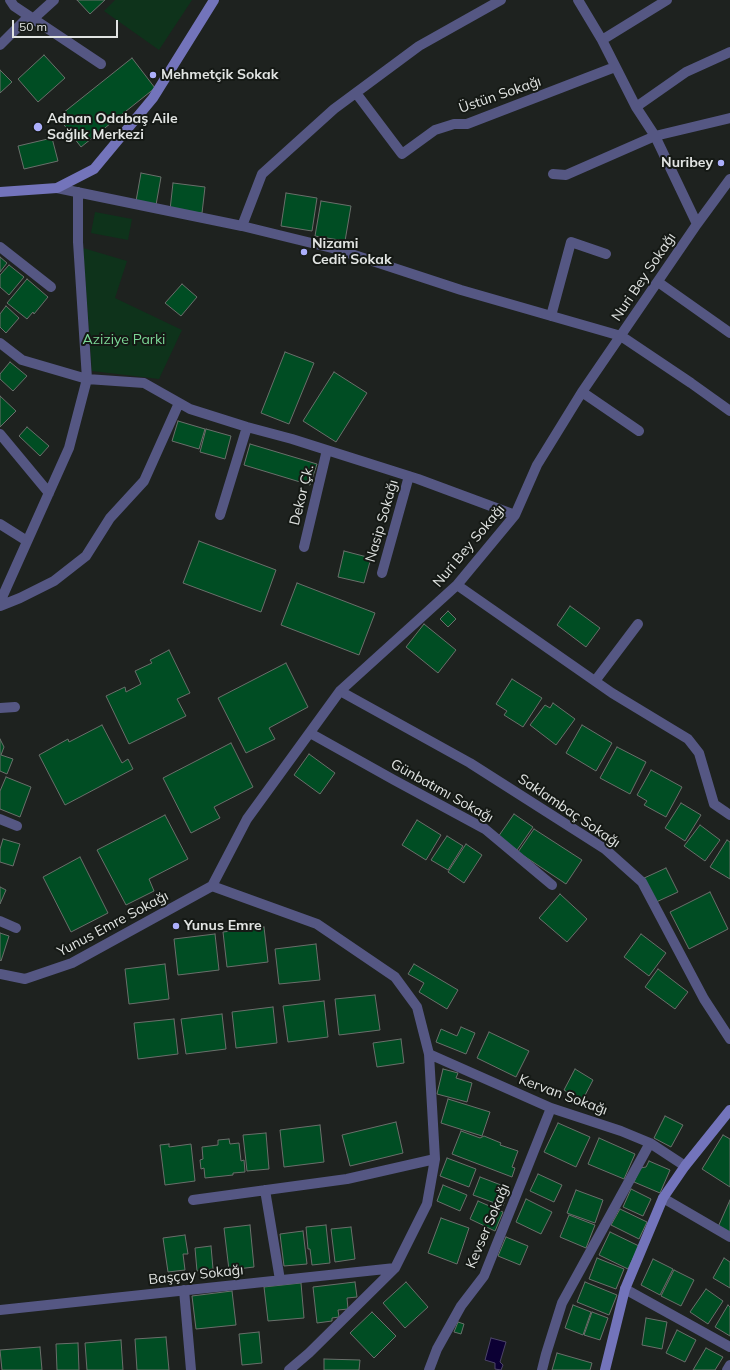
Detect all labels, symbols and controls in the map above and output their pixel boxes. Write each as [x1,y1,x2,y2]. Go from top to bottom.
scale bar [14,12,120,38]
text: 50 m [19,19,47,34]
place label: Mehmetçik Sokak [161,67,278,83]
marker: Mehmetçik Sokak [148,70,158,80]
street label: Üstün Sokağı [457,73,543,117]
place label: Adnan Odabaş Aile Sağlık Merkezi [47,111,178,144]
marker: Adnan Odabaş Aile Sağlık Merkezi [32,121,44,133]
place label: Nuribey [661,155,713,171]
marker: Nuribey [716,158,726,168]
street label: Nuri Bey Sokağı [608,230,680,324]
place label: Nizami Cedit Sokak [312,236,392,268]
marker: Nizami Cedit Sokak [299,247,309,257]
park label: Aziziye Parki [83,332,165,348]
street label: Dekor Çk. [286,463,318,527]
street label: Nasip Sokağı [362,478,402,564]
street label: Nuri Bey Sokağı [430,501,508,591]
street label: Günbatımı Sokağı [388,756,496,826]
street label: Saklambaç Sokağı [515,771,623,851]
street label: Yunus Emre Sokağı [55,888,171,960]
place label: Yunus Emre [184,918,262,934]
marker: Yunus Emre [171,921,181,931]
street label: Kervan Sokağı [516,1071,610,1119]
street label: Kevser Sokağı [463,1181,513,1271]
street label: Başçay Sokağı [148,1262,244,1288]

